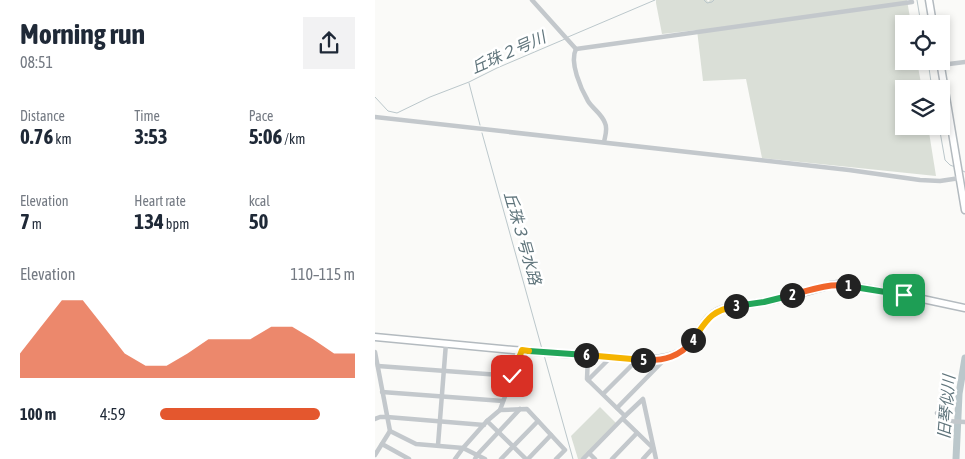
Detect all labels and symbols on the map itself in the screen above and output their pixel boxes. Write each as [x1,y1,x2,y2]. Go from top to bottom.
water label: 丘珠２号川 [468,27,550,76]
water label: 丘珠３号水路 [501,189,545,289]
pin: 1 [835,274,861,298]
pin [883,274,925,316]
pin: 2 [779,282,805,308]
pin: 3 [723,294,749,318]
pin: 4 [681,328,705,352]
pin: 6 [573,342,599,368]
pin: 5 [631,348,655,372]
pin [491,355,533,397]
water label: 旧琴似川 [934,372,958,440]

